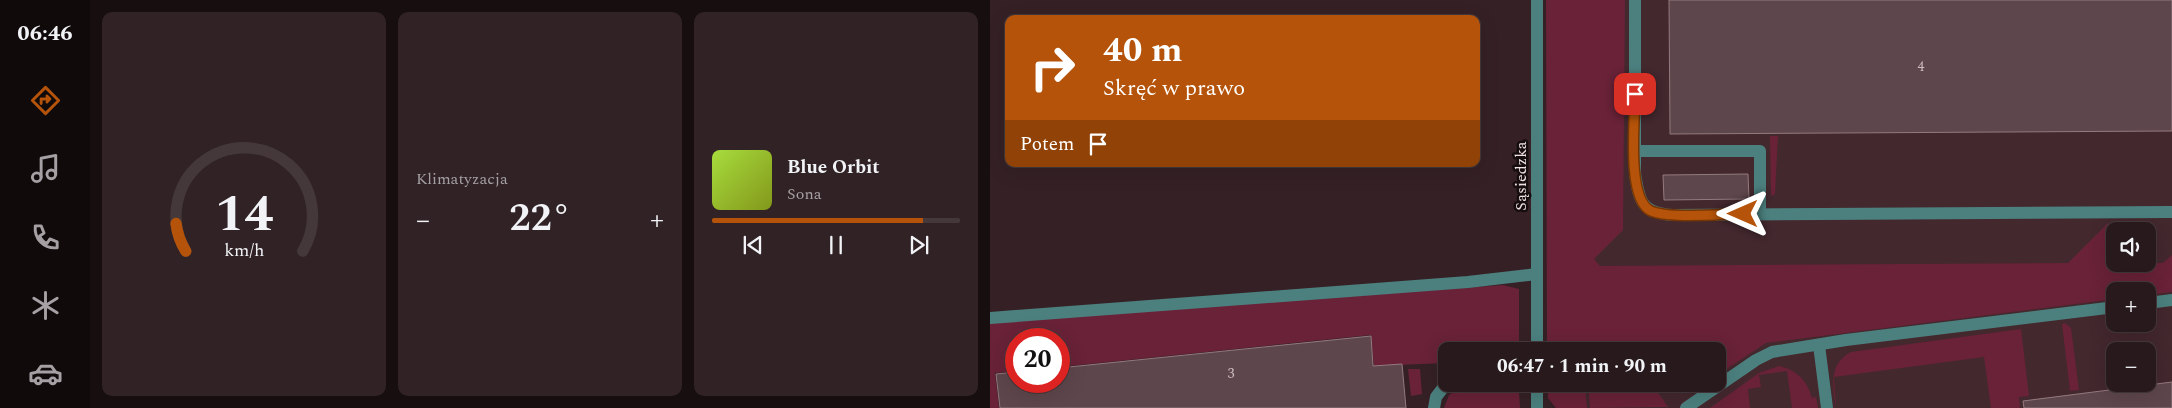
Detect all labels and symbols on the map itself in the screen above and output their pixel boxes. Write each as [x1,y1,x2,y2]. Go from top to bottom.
house number: 4 [1918,56,1925,77]
pin [1614,73,1656,115]
street label: Sąsiedzka [1509,141,1533,211]
position arrow [1716,187,1768,239]
speed limit sign: 20 [1005,328,1070,393]
house number: 3 [1228,363,1235,384]

